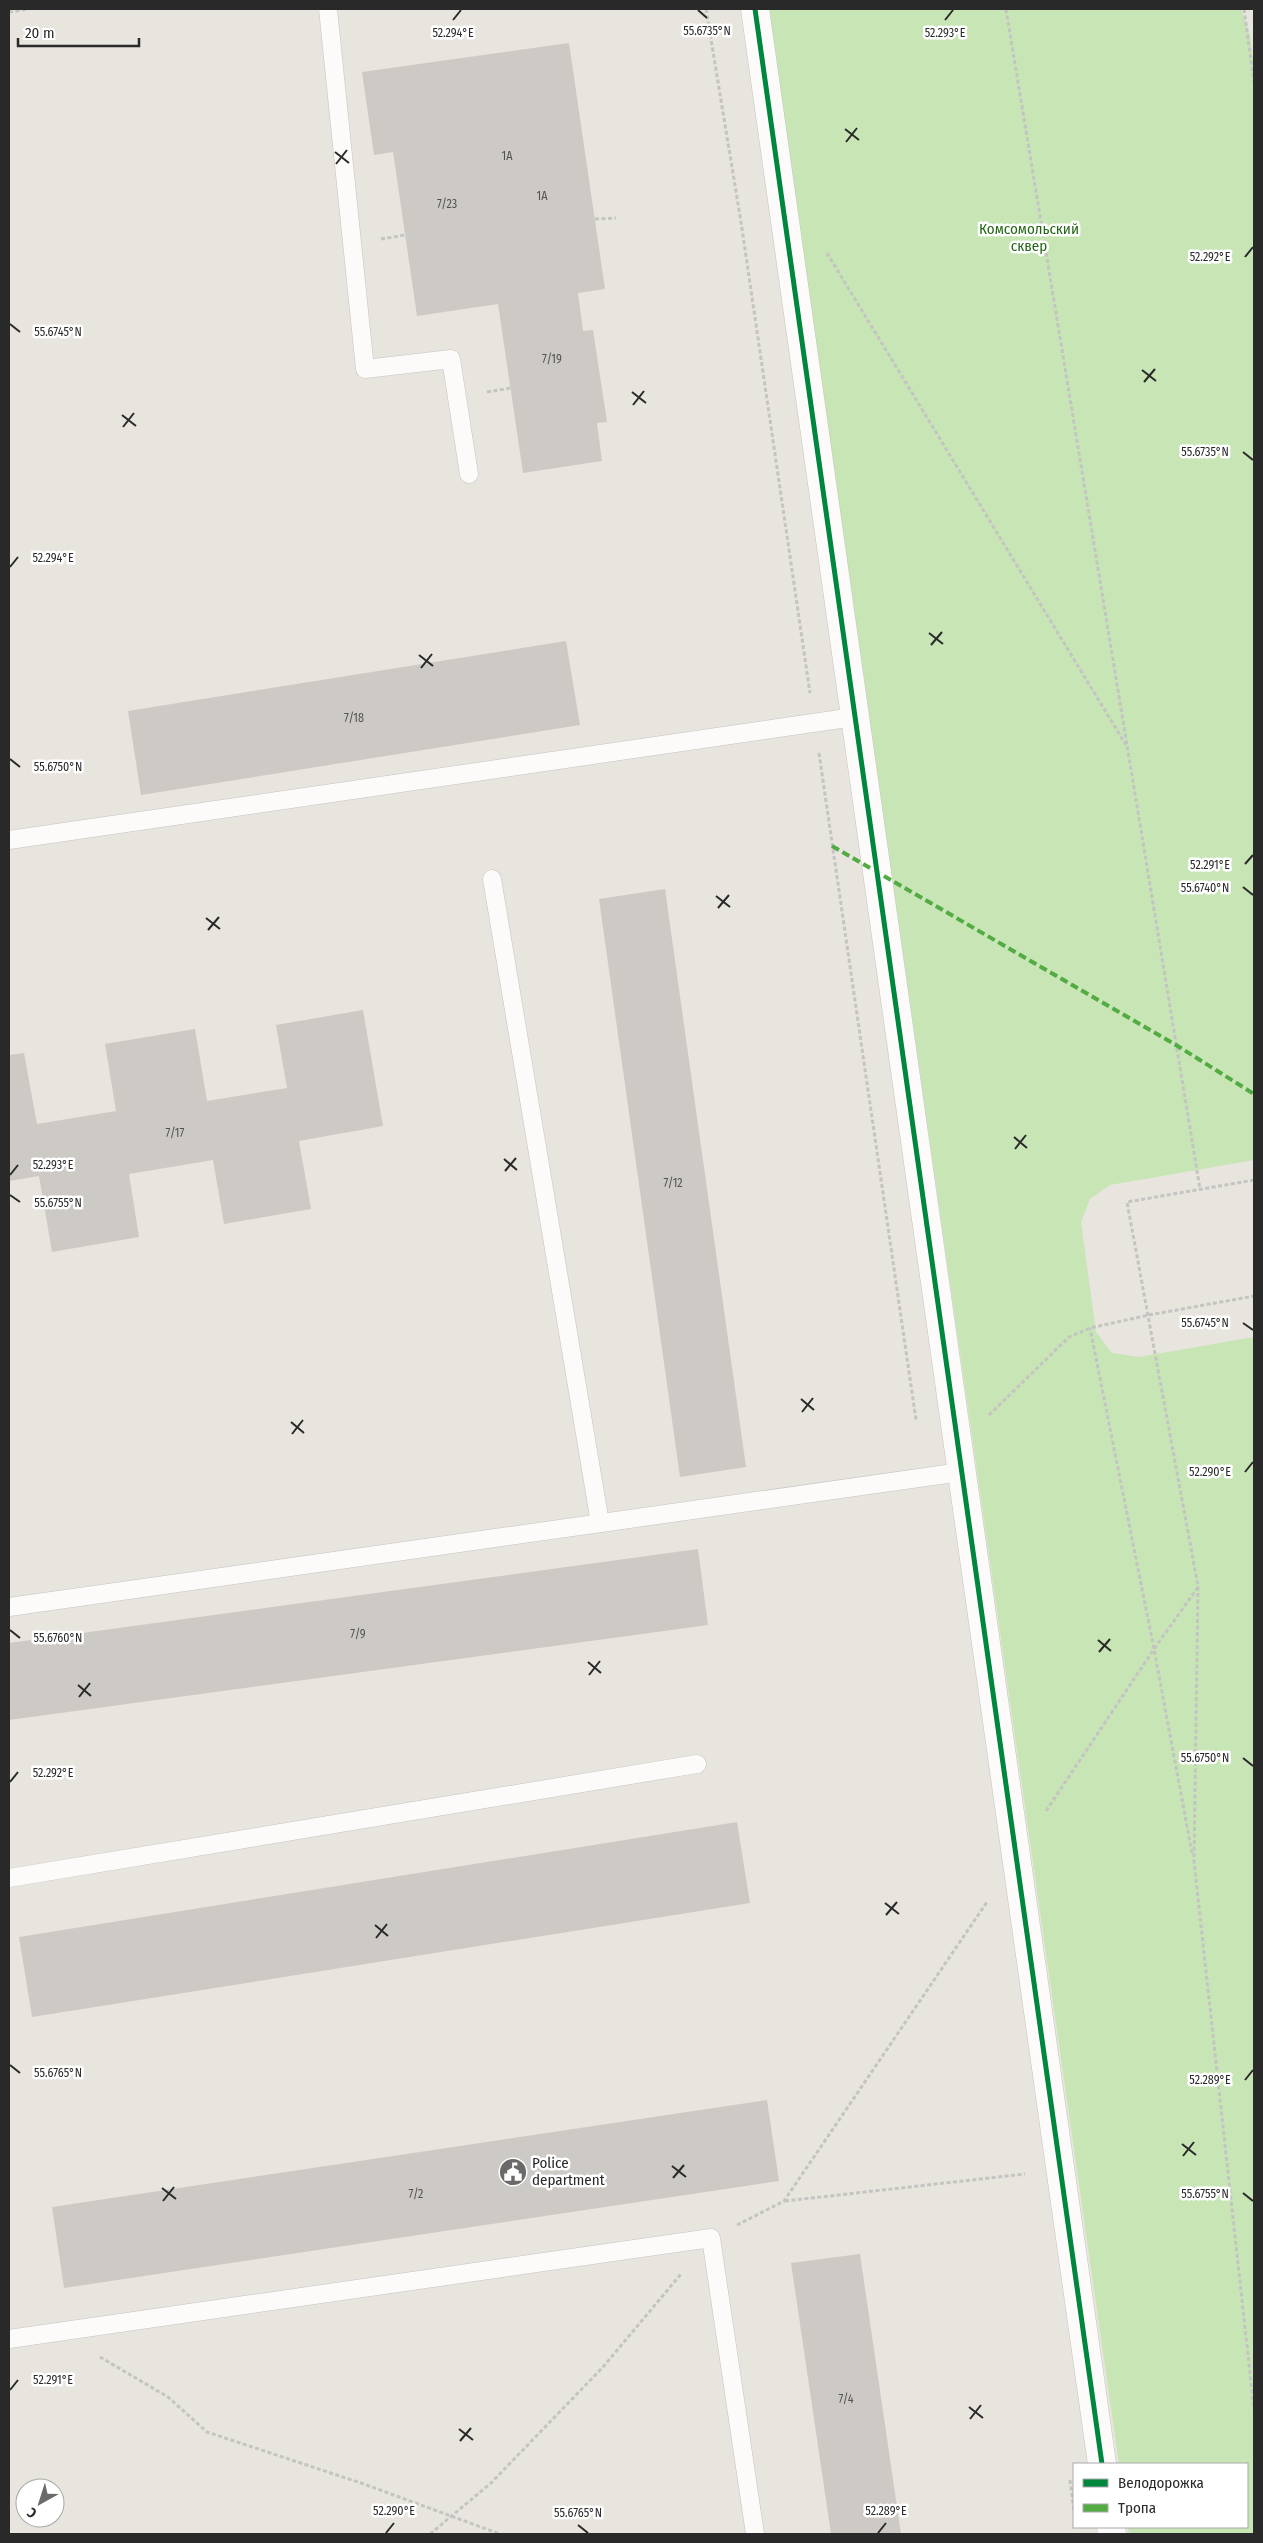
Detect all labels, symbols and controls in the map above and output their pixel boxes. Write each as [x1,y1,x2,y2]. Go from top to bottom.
scale bar [18,15,139,47]
text: 20 m [25,24,55,42]
text: 55.6735°N [683,24,731,38]
text: 52.294°E [432,26,474,40]
text: 52.293°E [925,26,966,40]
house number: 1А [502,149,513,163]
house number: 1А [537,189,548,203]
house number: 7/23 [437,197,457,211]
park label: Комсомольский сквер [979,220,1079,255]
text: 52.292°E [1190,250,1231,264]
text: 55.6745°N [34,325,82,339]
house number: 7/19 [542,352,562,366]
text: 55.6735°N [1181,445,1229,459]
text: 52.294°E [32,551,74,565]
house number: 7/18 [344,711,364,725]
text: 55.6750°N [34,760,82,774]
text: 52.291°E [1190,858,1230,872]
text: 55.6740°N [1181,881,1229,895]
house number: 7/17 [166,1126,185,1140]
text: 52.293°E [33,1158,74,1172]
house number: 7/12 [663,1176,683,1190]
text: 55.6755°N [34,1196,82,1210]
text: 55.6745°N [1181,1316,1229,1330]
text: 52.290°E [1189,1465,1231,1479]
house number: 7/9 [350,1627,366,1641]
text: 55.6760°N [34,1631,82,1645]
text: 55.6750°N [1181,1751,1229,1765]
text: 52.292°E [33,1766,74,1780]
text: 55.6765°N [34,2066,82,2080]
text: 52.289°E [1189,2073,1231,2087]
place label: Police department [532,2154,605,2189]
public building icon: Police department [498,2157,528,2187]
house number: 7/2 [409,2187,423,2201]
text: 55.6755°N [1181,2187,1229,2201]
text: 52.291°E [33,2373,73,2387]
house number: 7/4 [838,2392,854,2406]
legend [1073,2463,1248,2528]
text: Велодорожка [1118,2474,1204,2492]
north arrow [15,2478,65,2528]
text: Тропа [1118,2499,1156,2517]
text: С [23,2503,40,2522]
text: 52.290°E [373,2504,415,2518]
text: 52.289°E [865,2504,907,2518]
text: 55.6765°N [554,2506,602,2520]

